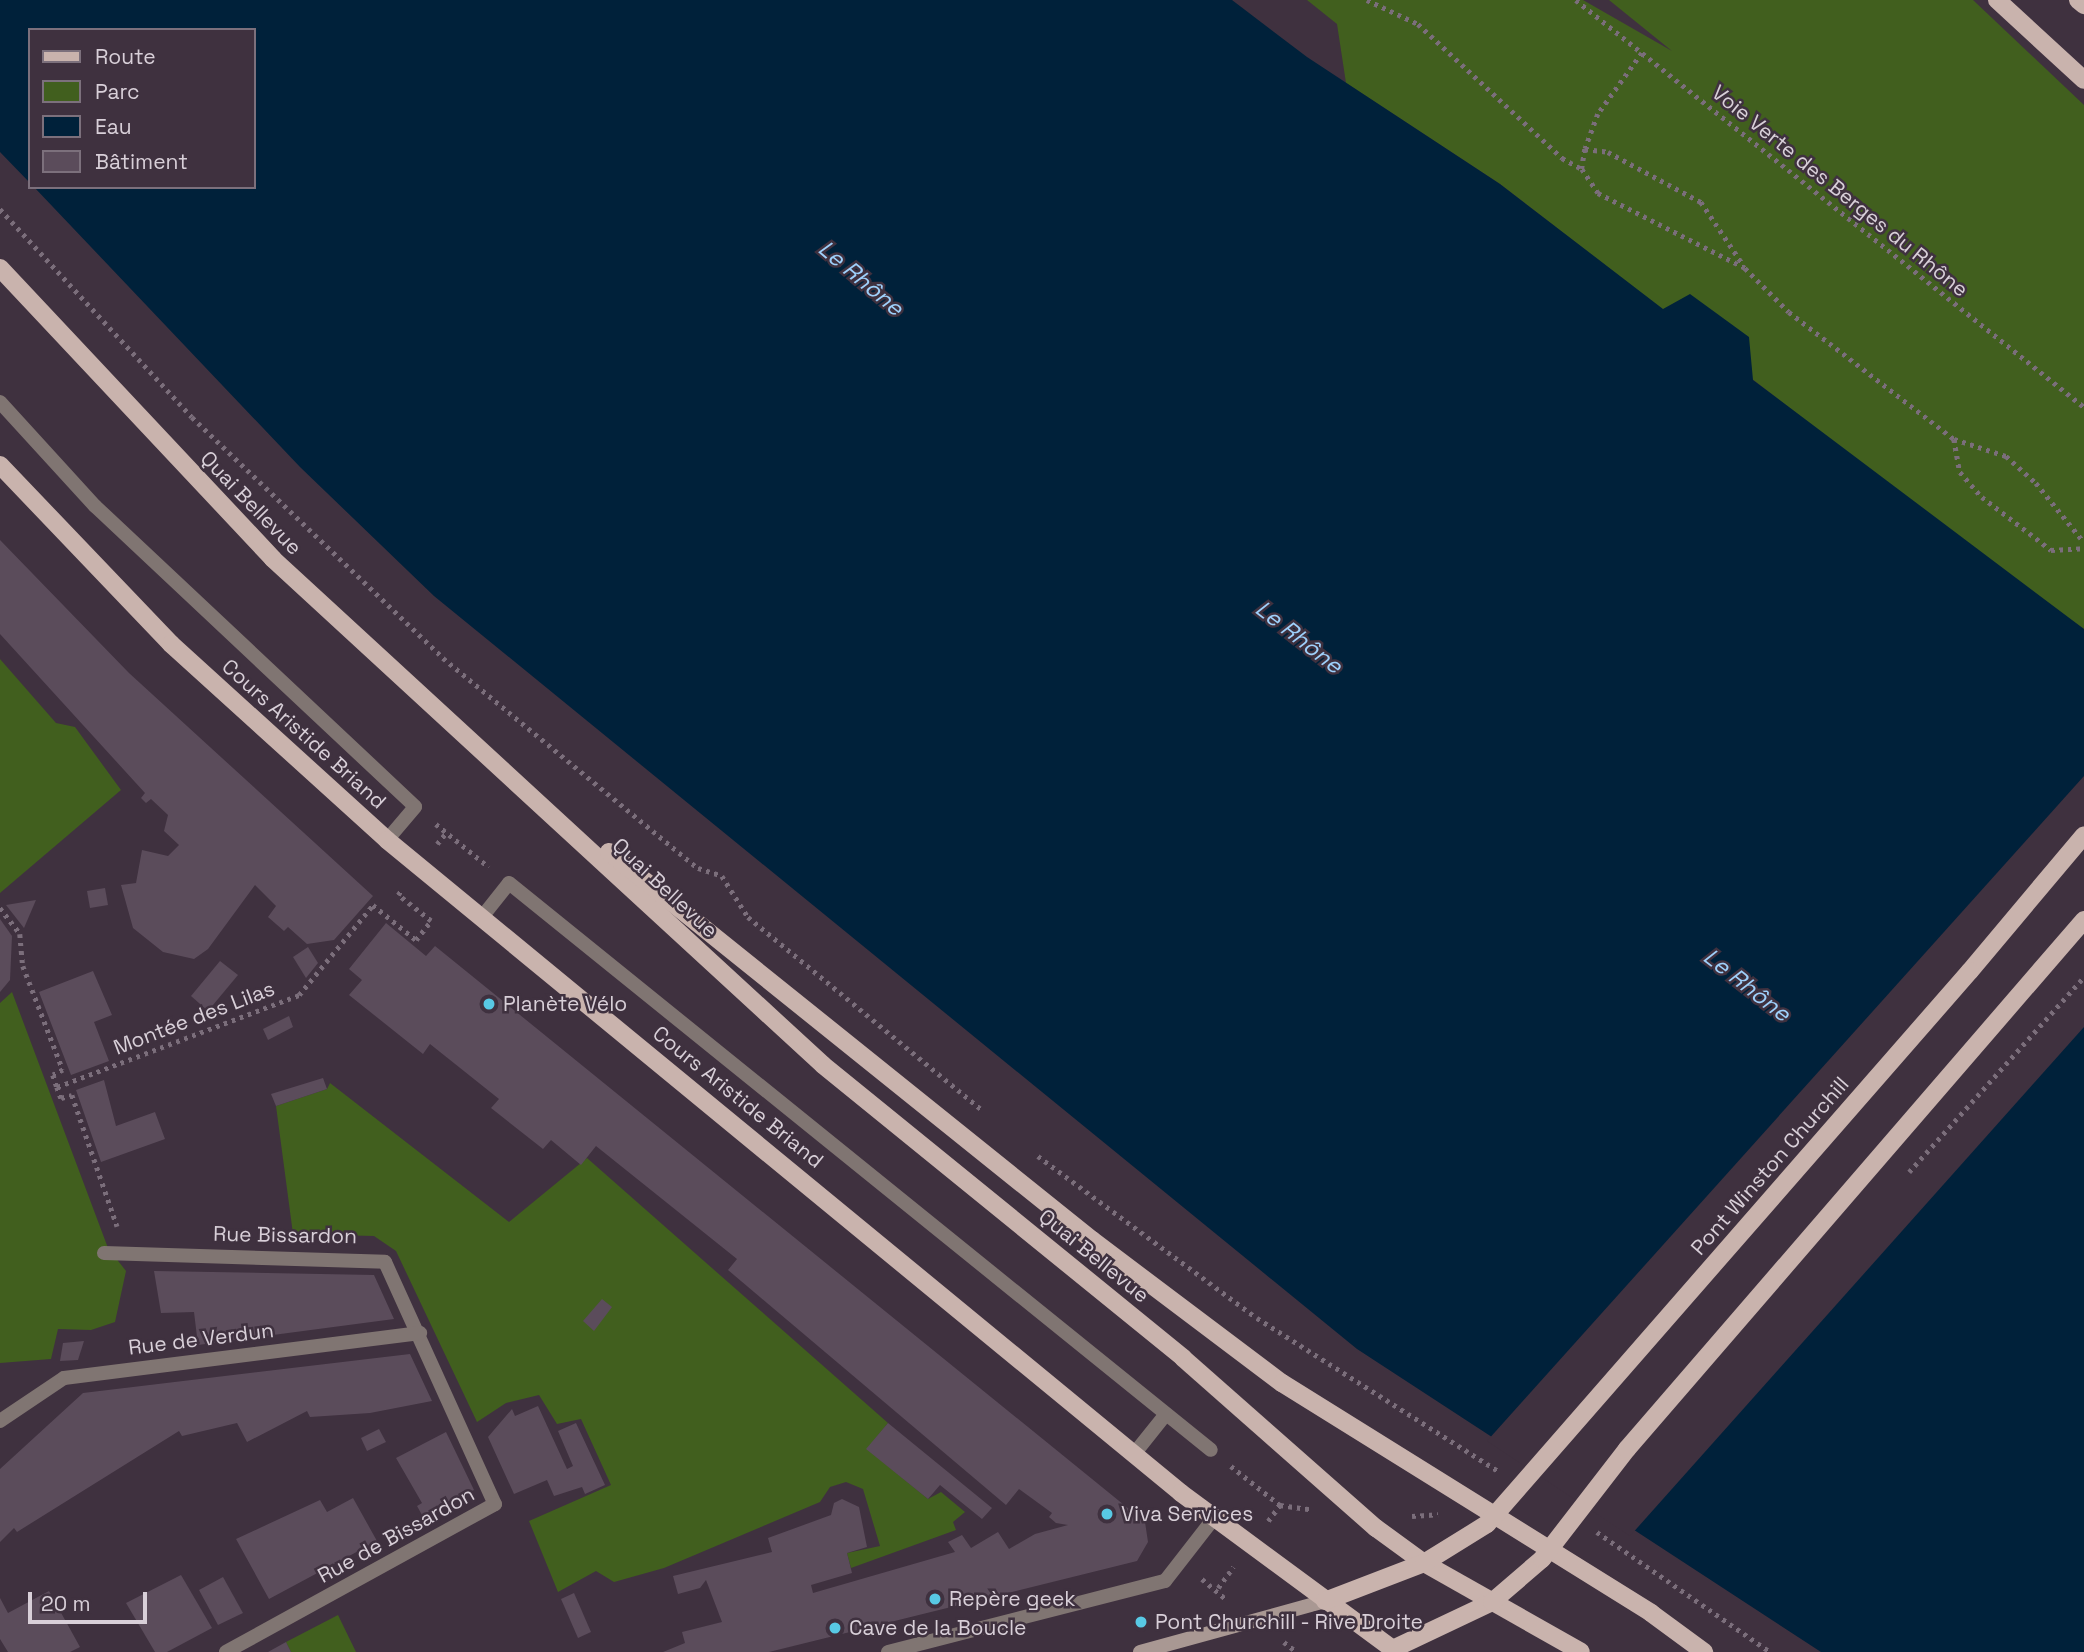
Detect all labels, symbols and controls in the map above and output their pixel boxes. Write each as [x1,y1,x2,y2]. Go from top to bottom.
legend [28,28,256,189]
text: Route [95,43,156,70]
text: Parc [95,78,140,105]
street label: Voie Verte des Berges du Rhône [1707,80,1973,302]
text: Eau [95,113,132,140]
text: Bâtiment [95,148,188,175]
water label: Le Rhône [813,234,909,322]
street label: Quai Bellevue [195,446,307,560]
water label: Le Rhône [1250,595,1348,679]
street label: Cours Aristide Briand [217,654,391,814]
street label: Quai Bellevue [607,833,723,943]
water label: Le Rhône [1698,943,1796,1027]
street label: Montée des Lilas [110,976,278,1060]
place label: Planète Vélo [503,991,628,1017]
marker: Planète Vélo [481,996,497,1012]
street label: Cours Aristide Briand [648,1020,828,1174]
street label: Pont Winston Churchill [1686,1072,1854,1260]
street label: Quai Bellevue [1034,1204,1154,1308]
street label: Rue Bissardon [213,1221,357,1249]
street label: Rue de Verdun [127,1318,275,1360]
street label: Rue de Bissardon [313,1481,479,1589]
place label: Viva Services [1121,1501,1253,1527]
marker: Viva Services [1099,1506,1115,1522]
scale bar [32,1578,150,1622]
place label: Repère geek [949,1586,1076,1612]
text: 20 m [41,1590,91,1617]
marker: Repère geek [927,1591,943,1607]
place label: Pont Churchill - Rive Droite [1155,1609,1424,1635]
marker: Pont Churchill - Rive Droite [1133,1614,1149,1630]
place label: Cave de la Boucle [849,1615,1027,1641]
marker: Cave de la Boucle [827,1620,843,1636]

